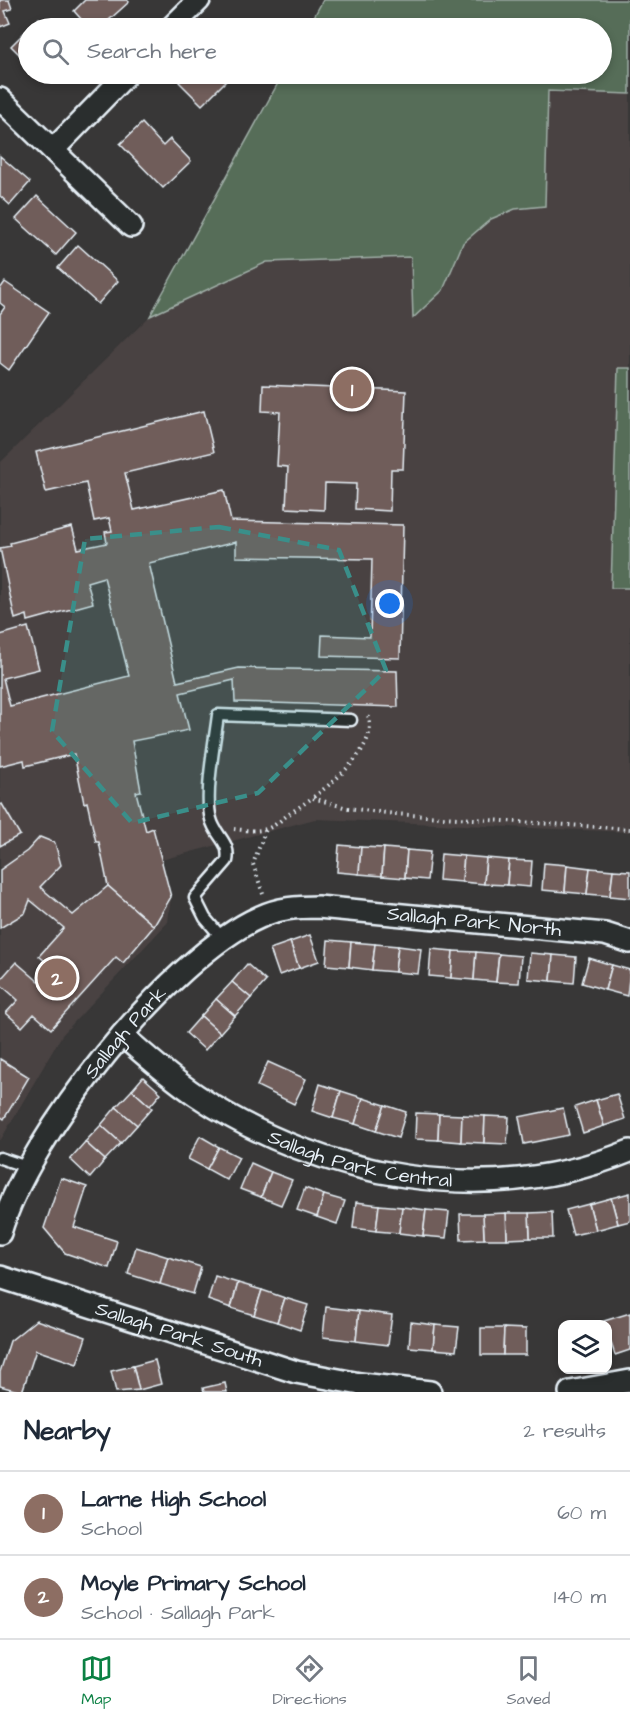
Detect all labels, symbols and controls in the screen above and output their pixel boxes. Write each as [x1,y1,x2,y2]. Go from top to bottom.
search box [18,18,612,84]
icon: search [39,35,72,68]
text: Search here [87,36,217,67]
pin: 1 [332,366,372,412]
your location [375,589,404,618]
street label: Sallagh Park North [386,900,563,944]
pin: 2 [38,956,76,1000]
street label: Sallagh Park [77,980,173,1085]
street label: Sallagh Park Central [264,1123,453,1195]
street label: Sallagh Park South [92,1294,266,1374]
map controls [558,1320,612,1374]
button: layers [558,1320,612,1374]
text: Nearby [24,1413,111,1449]
text: 2 results [523,1417,606,1445]
text: Larne High School [81,1484,266,1515]
text: 1 [42,1499,45,1527]
text: 60 m [557,1499,606,1527]
text: School [81,1515,142,1543]
text: Moyle Primary School [81,1568,306,1599]
text: 2 [38,1583,49,1611]
text: 140 m [554,1583,606,1611]
text: School · Sallagh Park [81,1599,275,1627]
tab: Map [80,1652,113,1710]
tab: Directions [273,1652,347,1710]
tab: Saved [507,1652,550,1710]

